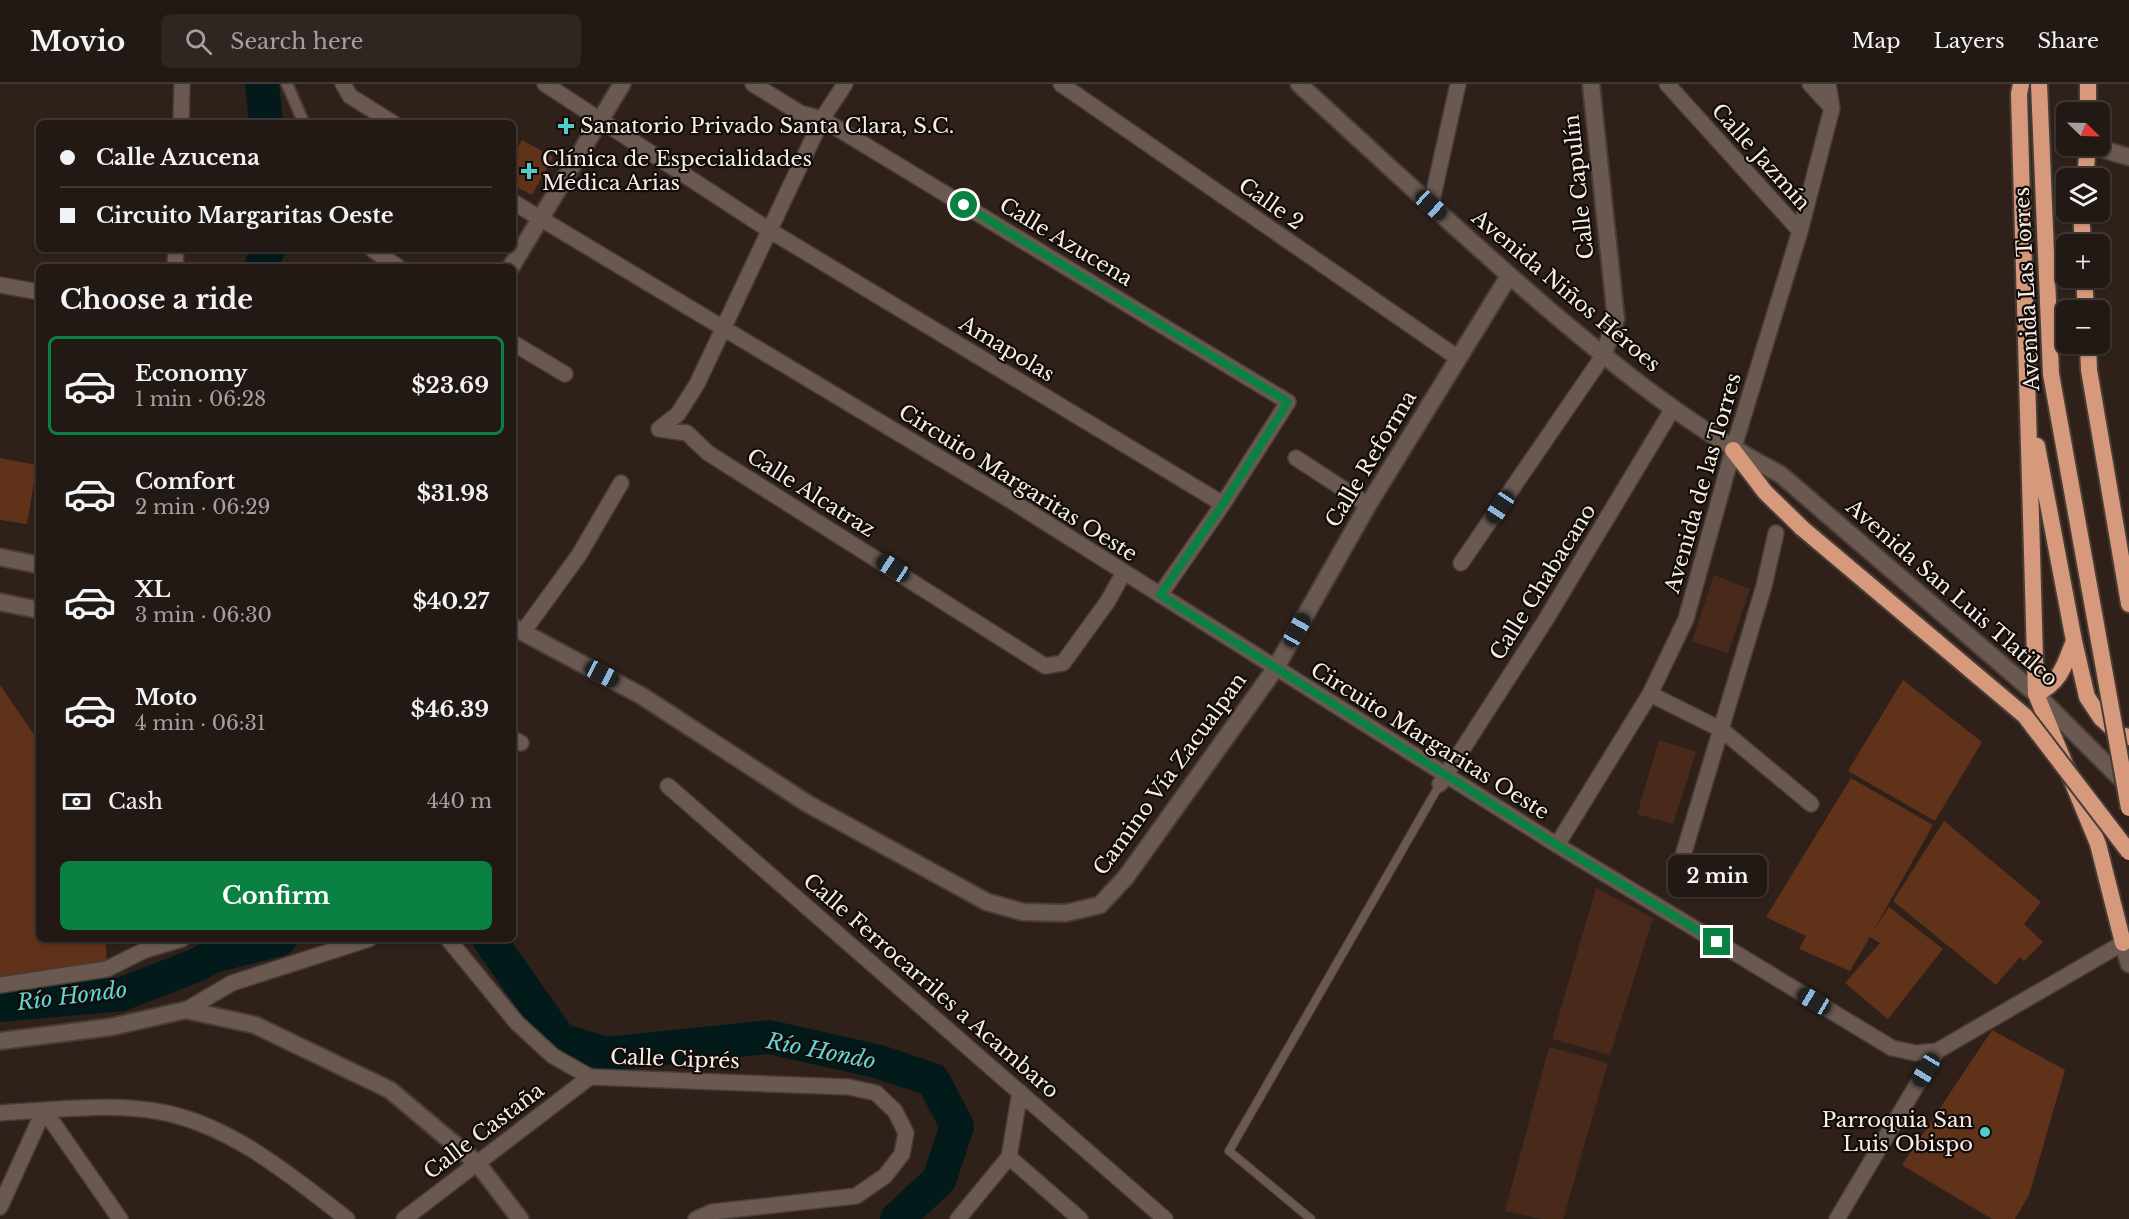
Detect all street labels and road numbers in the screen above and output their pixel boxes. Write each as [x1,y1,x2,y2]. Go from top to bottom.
street label: Calle Jazmín [1706,98,1816,216]
street label: Calle Capulín [1558,113,1600,261]
street label: Calle 2 [1234,172,1308,236]
street label: Avenida Las Torres [2009,186,2045,393]
street label: Calle Azucena [995,192,1138,292]
street label: Avenida Niños Héroes [1466,204,1666,378]
street label: Amapolas [954,310,1059,388]
street label: Avenida de las Torres [1659,370,1747,597]
street label: Calle Reforma [1320,386,1422,532]
street label: Circuito Margaritas Oeste [894,399,1142,567]
street label: Calle Alcatraz [742,443,880,543]
street label: Avenida San Luis Tlatilco [1840,493,2063,692]
street label: Calle Chabacano [1484,499,1602,665]
street label: Circuito Margaritas Oeste [1306,657,1554,825]
street label: Camino Vía Zacualpan [1088,668,1252,880]
street label: Calle Ferrocarriles a Acambaro [798,868,1064,1104]
street label: Calle Ciprés [610,1044,740,1074]
street label: Calle Castaña [419,1077,550,1185]

